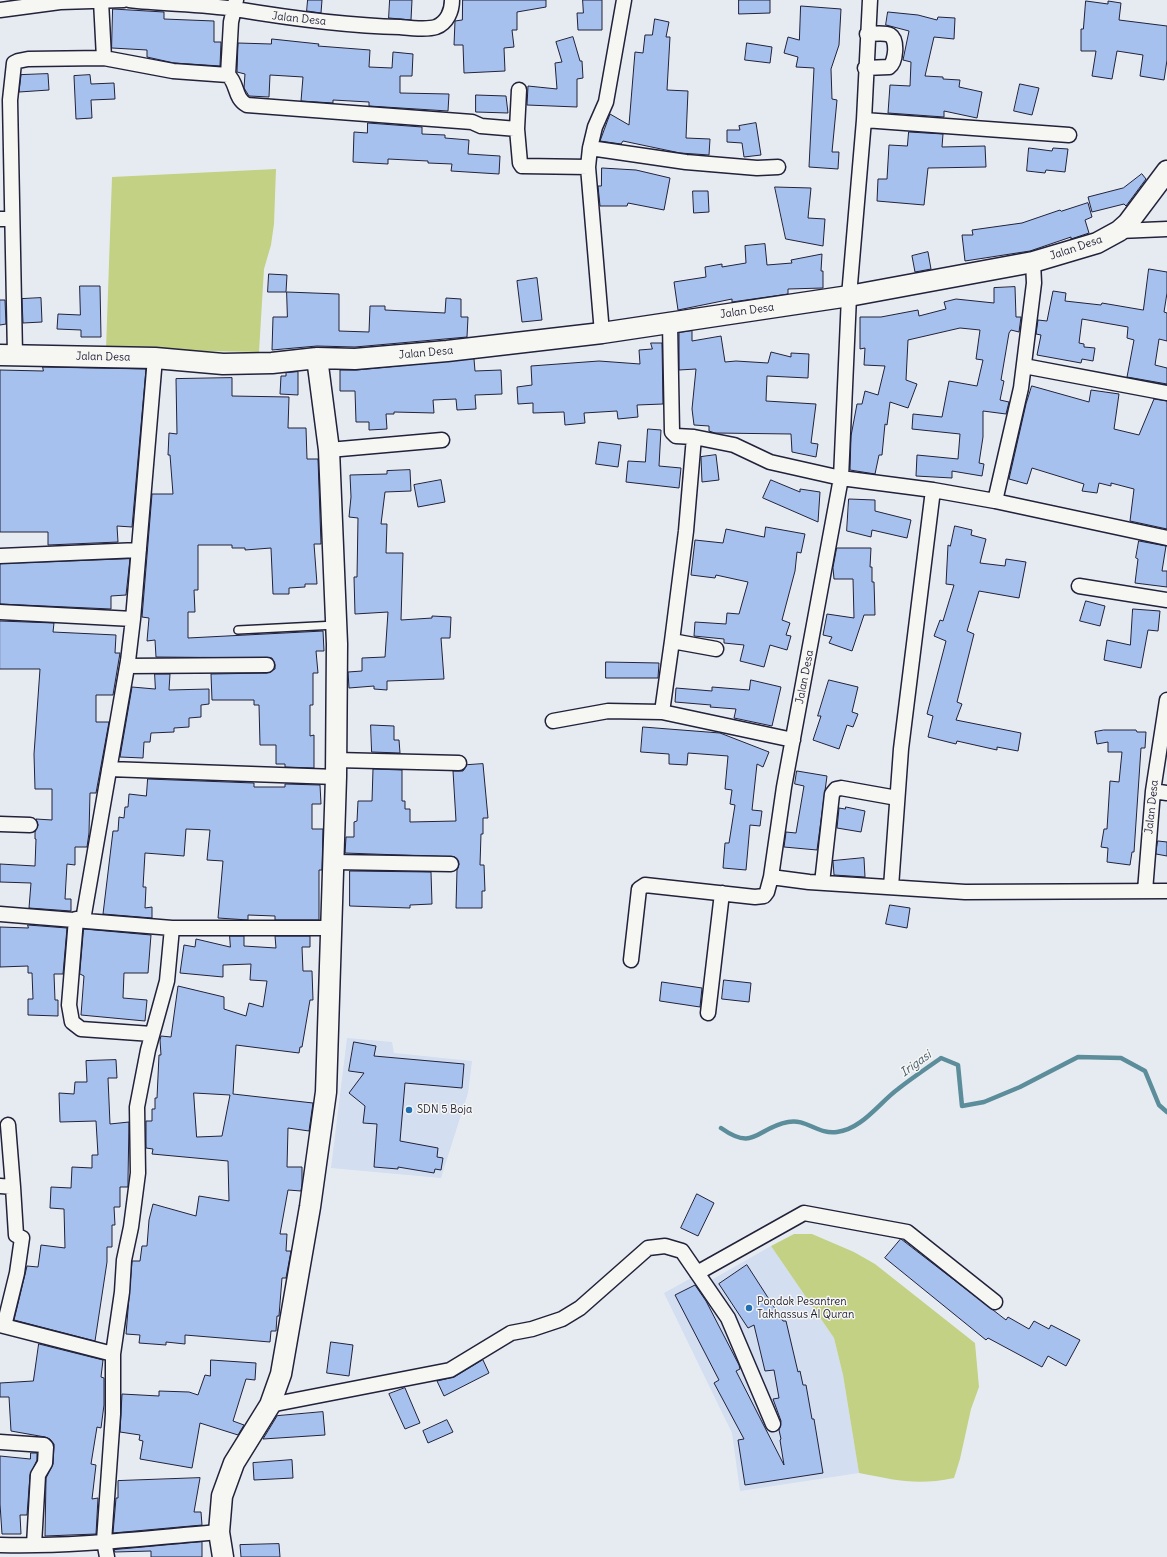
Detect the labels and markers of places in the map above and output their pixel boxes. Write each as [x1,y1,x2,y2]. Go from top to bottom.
place label: SDN 5 Boja [417,1103,472,1117]
marker: SDN 5 Boja [404,1105,414,1115]
place label: Pondok Pesantren Takhassus Al Quran [757,1295,854,1321]
marker: Pondok Pesantren Takhassus Al Quran [744,1303,754,1313]

